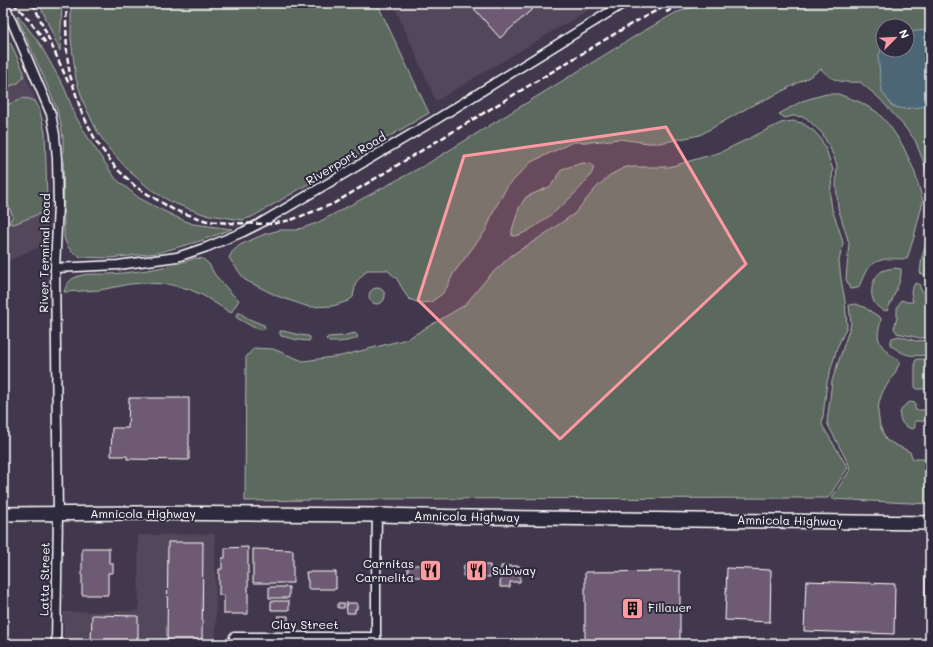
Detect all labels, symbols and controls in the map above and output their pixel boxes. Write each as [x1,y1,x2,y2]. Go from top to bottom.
north arrow [875,18,915,58]
text: N [896,27,913,41]
street label: Riverport Road [302,128,389,188]
street label: River Terminal Road [35,193,53,313]
street label: Amnicola Highway [90,505,196,521]
street label: Amnicola Highway [414,507,520,525]
street label: Amnicola Highway [737,511,843,529]
street label: Latta Street [35,542,53,616]
place label: Carnitas Carmelita [355,555,414,585]
restaurant icon: Carnitas Carmelita [417,558,443,584]
restaurant icon: Subway [464,558,490,584]
place label: Subway [492,562,536,578]
building icon: Fillauer [619,595,645,621]
place label: Fillauer [648,599,692,615]
street label: Clay Street [271,616,339,632]

